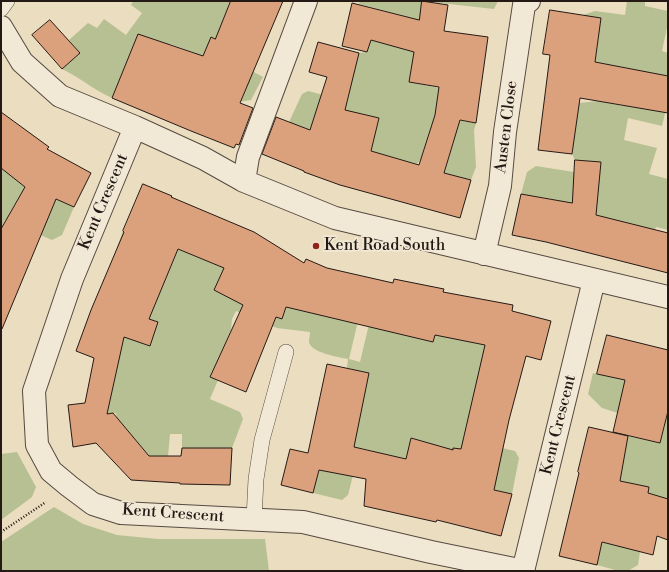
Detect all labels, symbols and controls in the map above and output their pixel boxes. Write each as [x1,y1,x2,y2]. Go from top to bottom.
street label: Austen Close [492,79,522,175]
street label: Kent Crescent [75,151,133,253]
place label: Kent Road South [324,236,445,256]
marker: Kent Road South [311,241,321,251]
street label: Kent Crescent [537,373,581,477]
street label: Kent Crescent [121,501,225,527]

